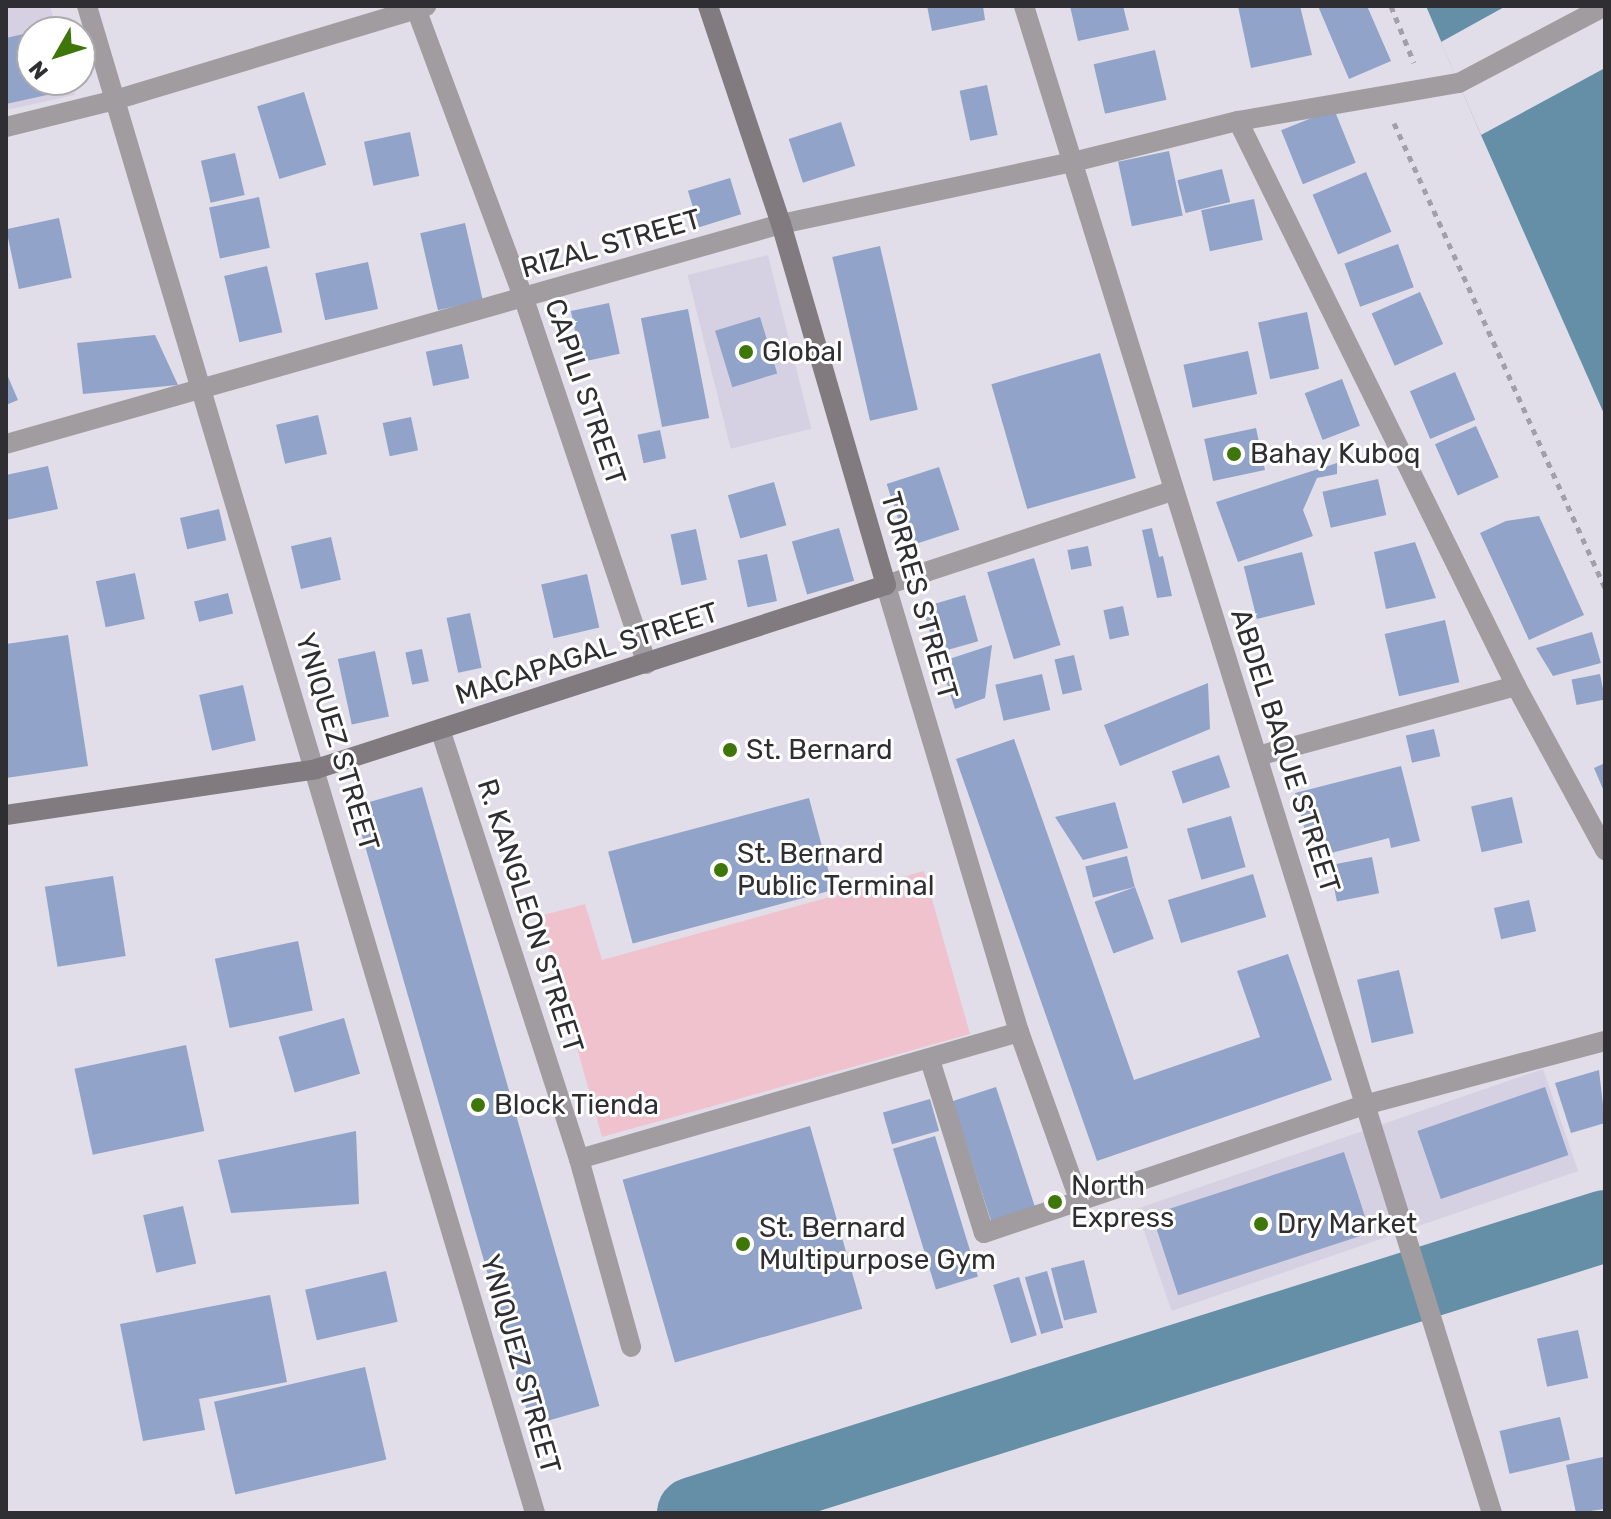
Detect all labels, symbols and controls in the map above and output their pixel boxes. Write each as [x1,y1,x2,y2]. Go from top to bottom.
north arrow [16,16,96,96]
text: N [23,56,54,85]
street label: RIZAL STREET [517,202,705,286]
street label: CAPILI STREET [537,294,633,490]
place label: Global [762,335,843,369]
marker: Global [737,343,755,361]
place label: Bahay Kuboq [1250,437,1421,471]
marker: Bahay Kuboq [1225,445,1243,463]
street label: TORRES STREET [873,488,965,704]
street label: MACAPAGAL STREET [451,596,723,712]
street label: ABDEL BAQUE STREET [1223,604,1347,898]
street label: YNIQUEZ STREET [288,629,386,855]
place label: St. Bernard [746,733,893,767]
marker: St. Bernard [721,741,739,759]
street label: R. KANGLEON STREET [470,775,590,1057]
place label: St. Bernard Public Terminal [737,837,935,903]
marker: St. Bernard Public Terminal [712,861,730,879]
place label: Block Tienda [494,1088,660,1122]
marker: Block Tienda [469,1096,487,1114]
place label: North Express [1071,1169,1174,1235]
marker: North Express [1046,1193,1064,1211]
place label: Dry Market [1277,1207,1418,1241]
place label: St. Bernard Multipurpose Gym [759,1211,996,1277]
marker: Dry Market [1252,1215,1270,1233]
marker: St. Bernard Multipurpose Gym [734,1235,752,1253]
street label: YNIQUEZ STREET [473,1251,567,1477]

